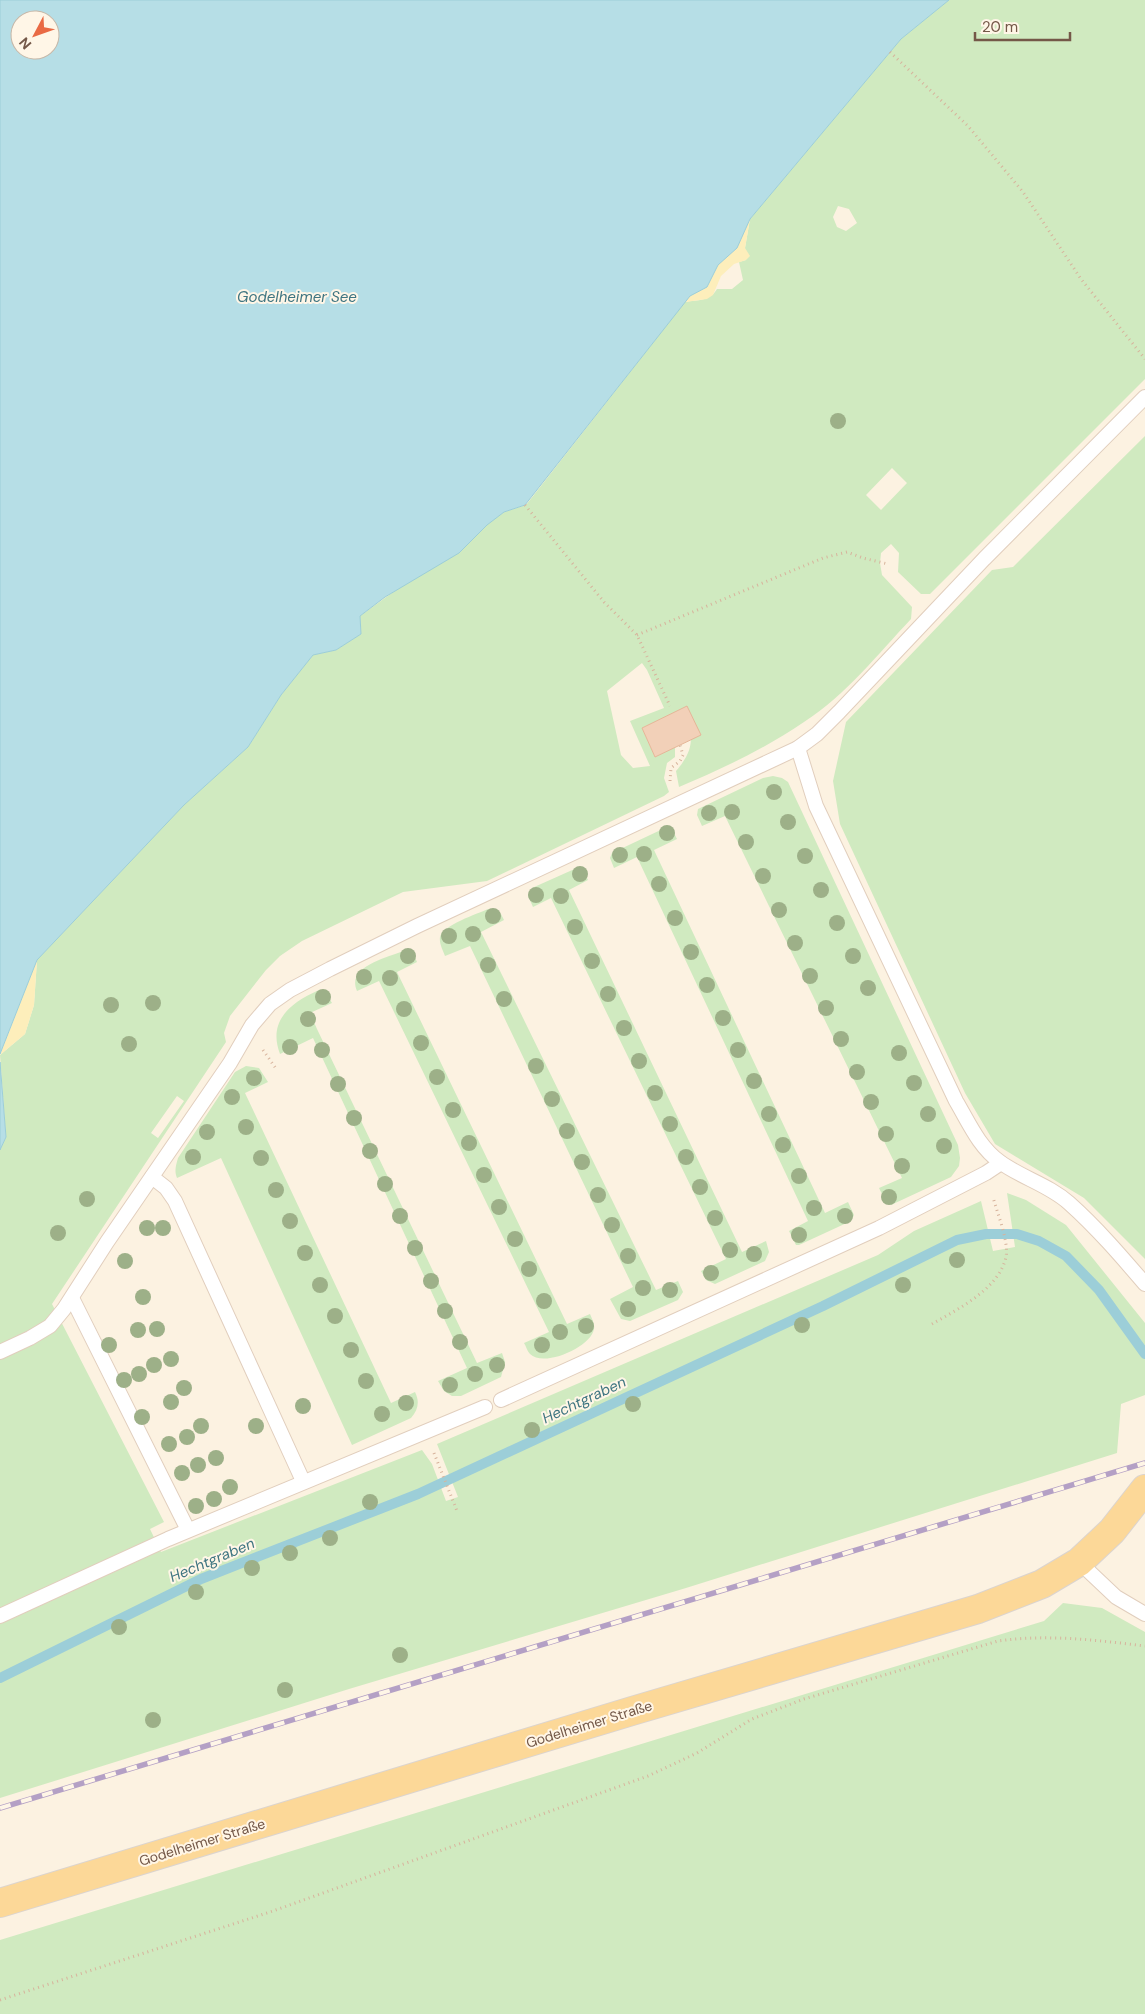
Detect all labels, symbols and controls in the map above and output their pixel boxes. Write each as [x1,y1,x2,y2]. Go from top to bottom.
north arrow [10,10,60,60]
scale bar [975,10,1070,42]
text: 20 m [982,17,1018,37]
text: N [15,34,35,53]
water label: Godelheimer See [237,287,357,307]
water label: Hechtgraben [539,1372,630,1428]
water label: Hechtgraben [166,1533,258,1587]
street label: Godelheimer Straße [524,1696,654,1752]
street label: Godelheimer Straße [137,1814,267,1870]

